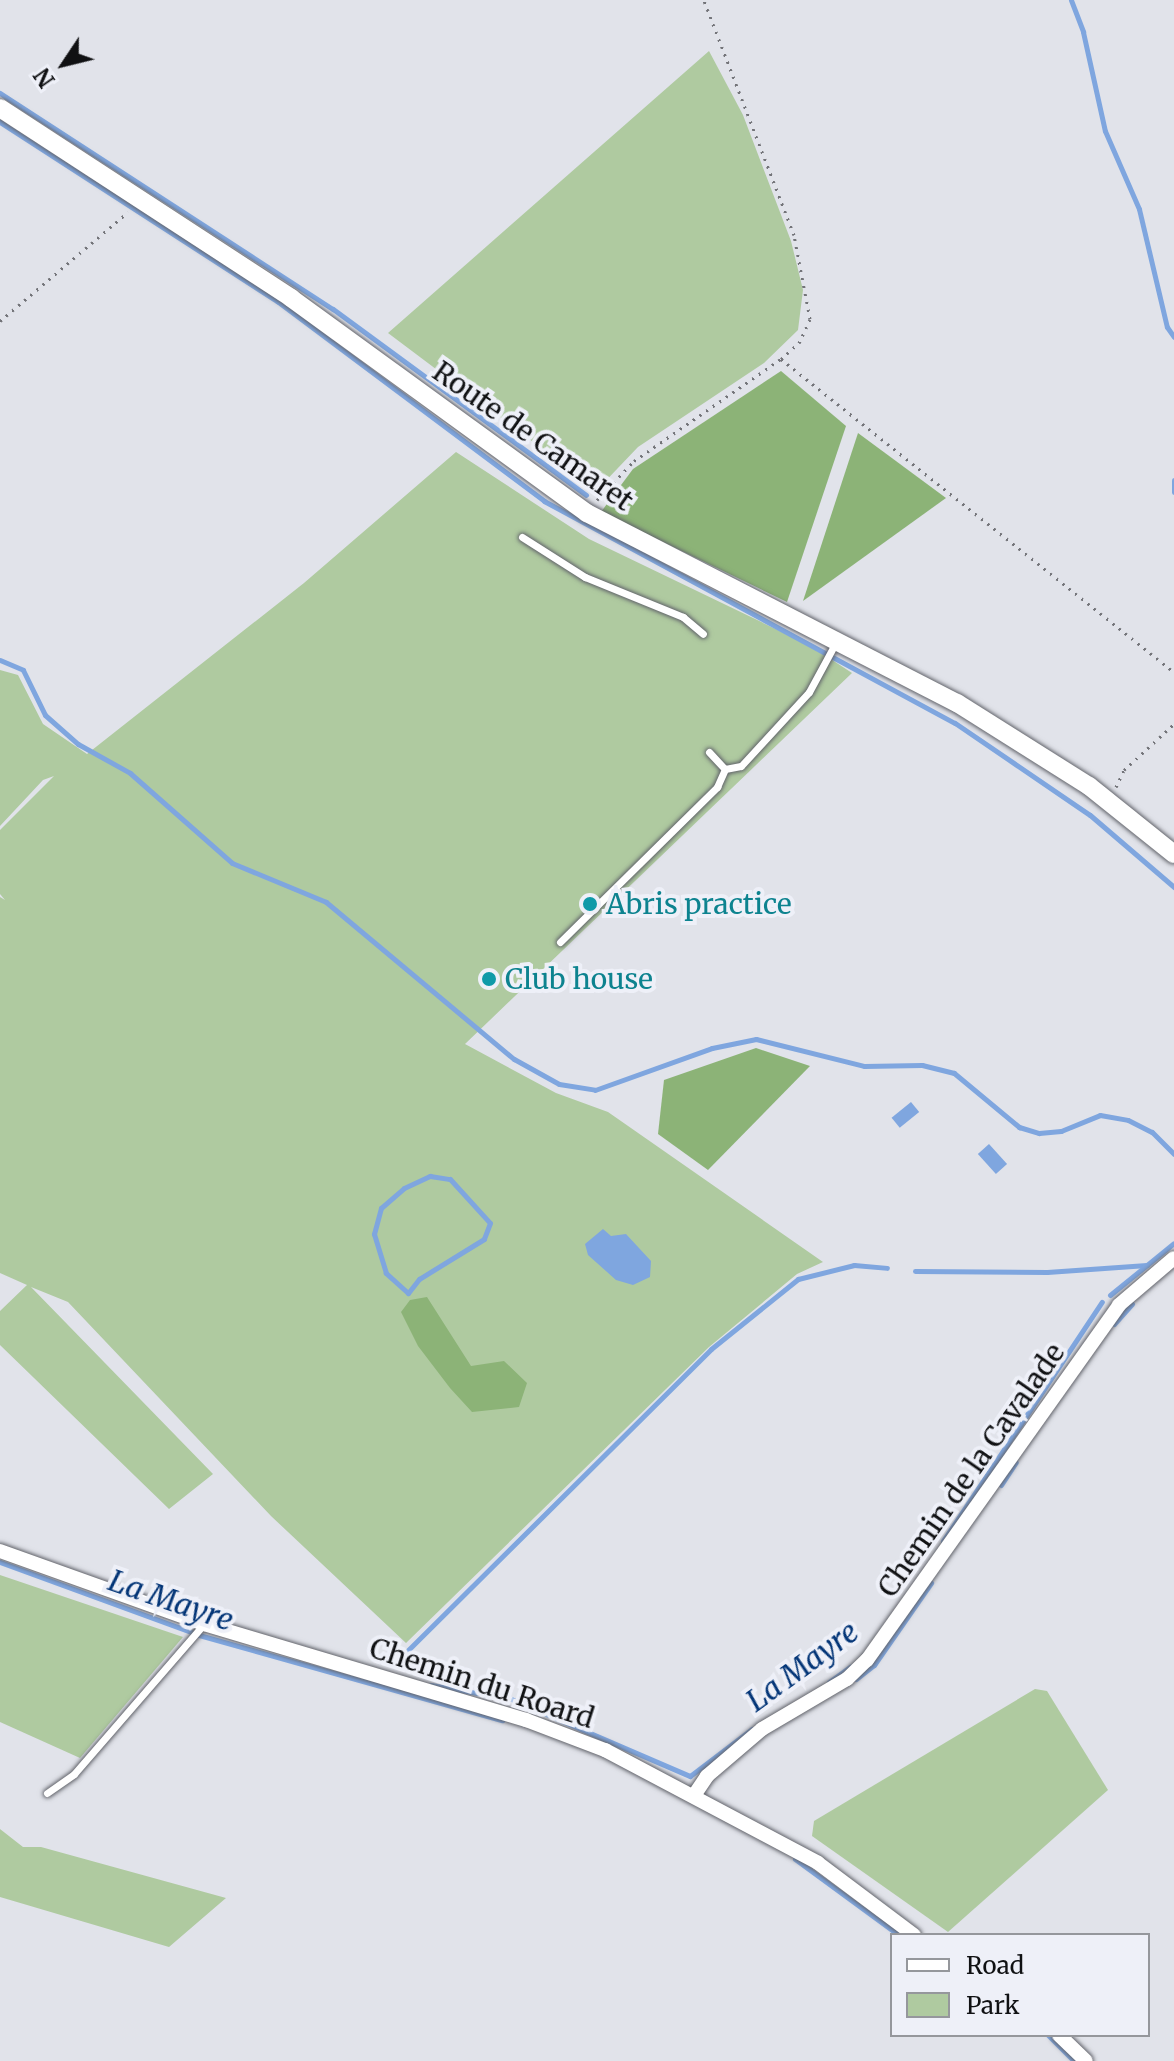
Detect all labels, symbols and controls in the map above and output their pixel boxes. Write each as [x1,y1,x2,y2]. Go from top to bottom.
north arrow [24,24,104,104]
text: N [28,63,61,93]
street label: Route de Camaret [426,354,640,518]
place label: Abris practice [606,887,792,921]
marker: Abris practice [581,895,599,913]
place label: Club house [505,962,653,996]
marker: Club house [480,970,498,988]
street label: Chemin de la Cavalade [871,1337,1071,1603]
water label: La Mayre [104,1562,238,1638]
water label: La Mayre [739,1613,865,1719]
street label: Chemin du Roard [366,1631,598,1735]
legend [890,1933,1150,2037]
text: Road [966,1950,1024,1981]
text: Park [966,1990,1019,2021]

